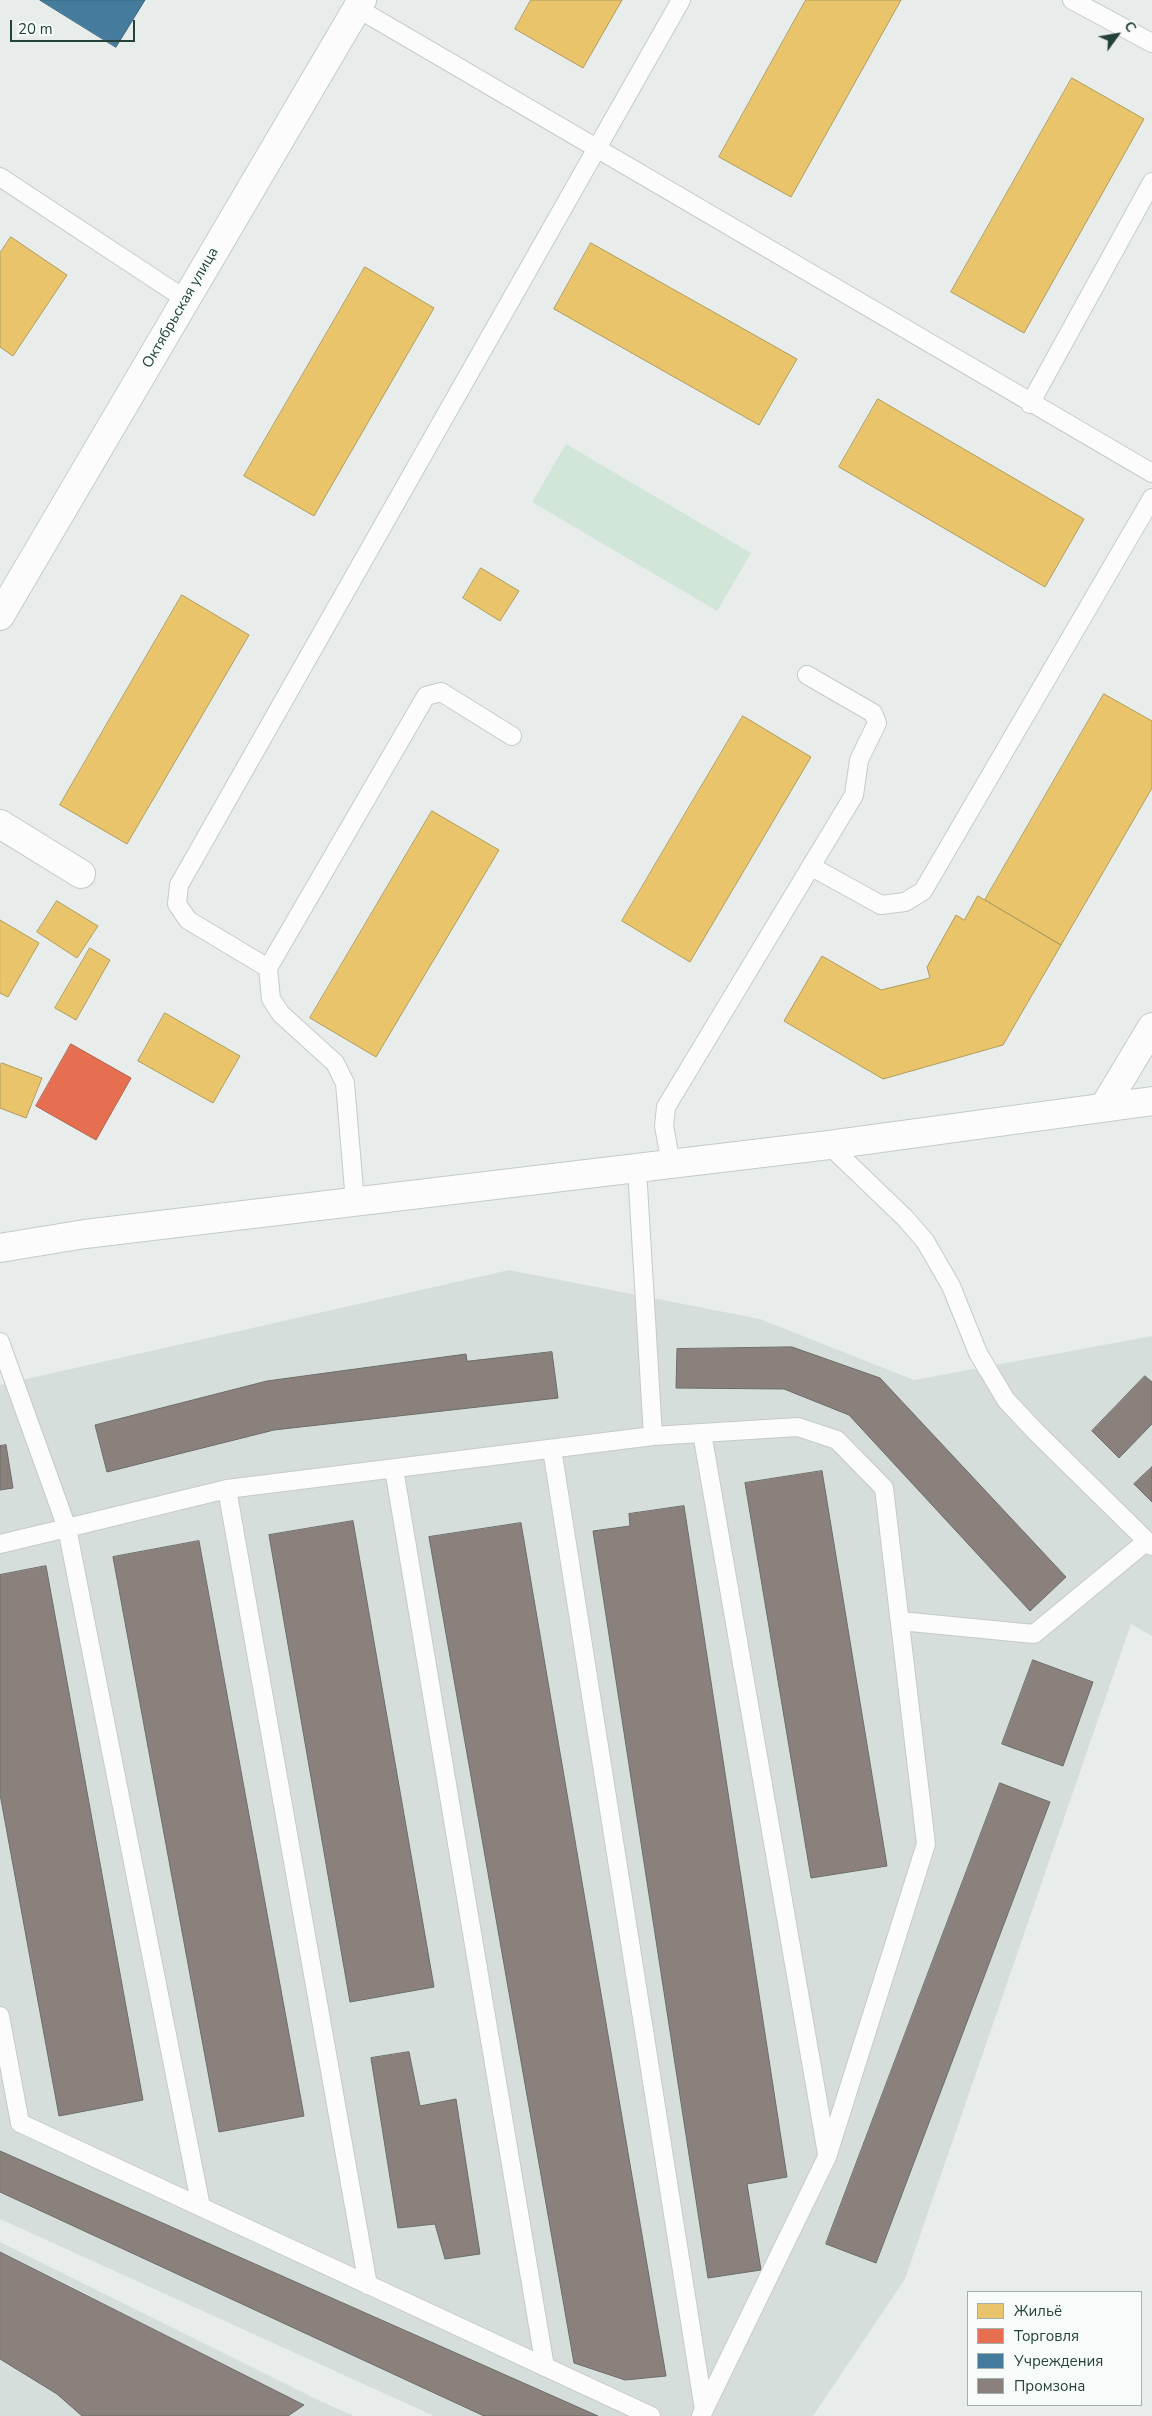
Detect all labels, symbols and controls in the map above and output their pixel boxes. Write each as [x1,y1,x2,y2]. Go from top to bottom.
scale bar [12,10,138,42]
north arrow [1092,10,1142,60]
text: С [1120,18,1141,36]
text: 20 m [18,19,53,39]
street label: Октябрьская улица [139,244,223,372]
legend [967,2291,1142,2406]
text: Жильё [1014,2301,1062,2321]
text: Торговля [1014,2326,1079,2346]
text: Учреждения [1014,2351,1103,2371]
text: Промзона [1014,2376,1085,2396]

